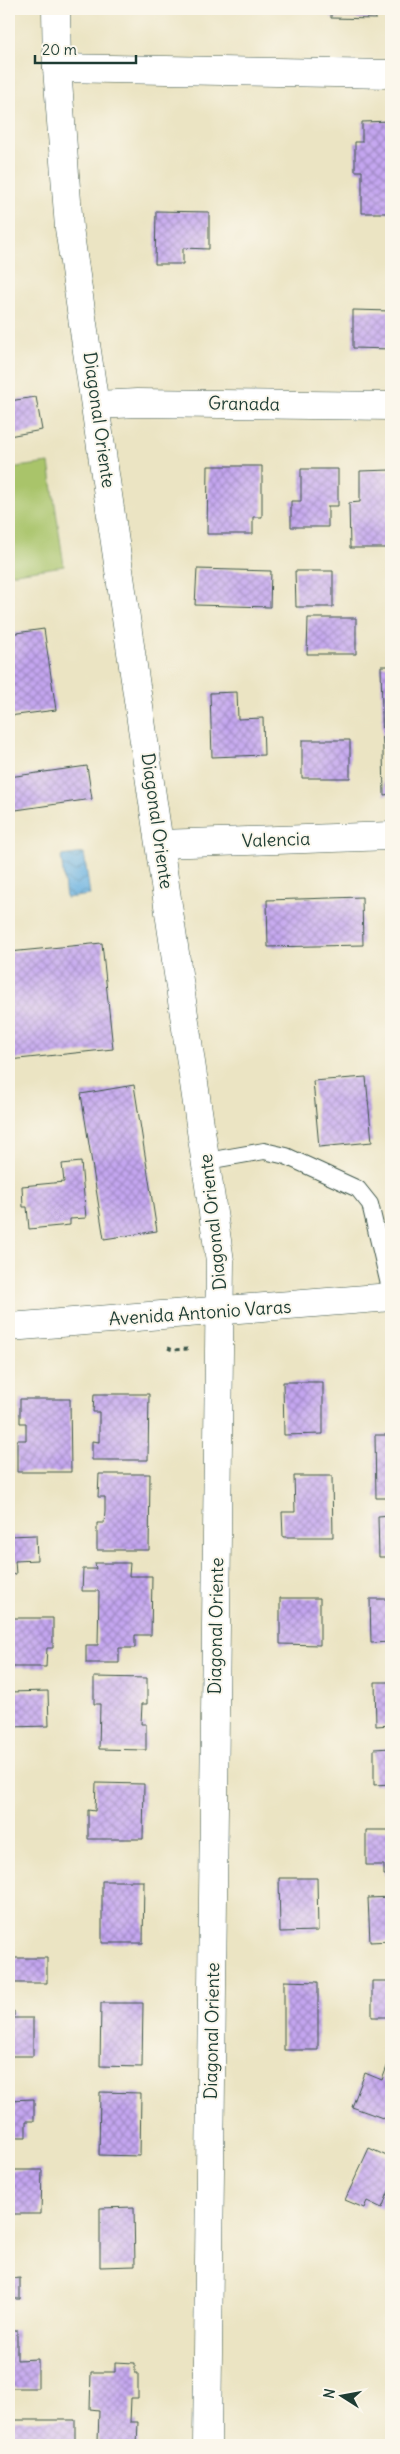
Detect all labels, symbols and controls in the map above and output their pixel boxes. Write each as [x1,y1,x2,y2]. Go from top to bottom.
scale bar [35,32,136,64]
text: 20 m [42,40,77,59]
street label: Diagonal Oriente [79,350,120,489]
street label: Granada [208,391,280,416]
street label: Diagonal Oriente [137,751,178,890]
street label: Valencia [241,827,311,852]
street label: Diagonal Oriente [194,1153,231,1291]
street label: Avenida Antonio Varas [108,1295,292,1330]
street label: Diagonal Oriente [203,1557,228,1695]
street label: Diagonal Oriente [199,1962,224,2100]
north arrow [318,2372,368,2422]
text: N [319,2387,339,2400]

